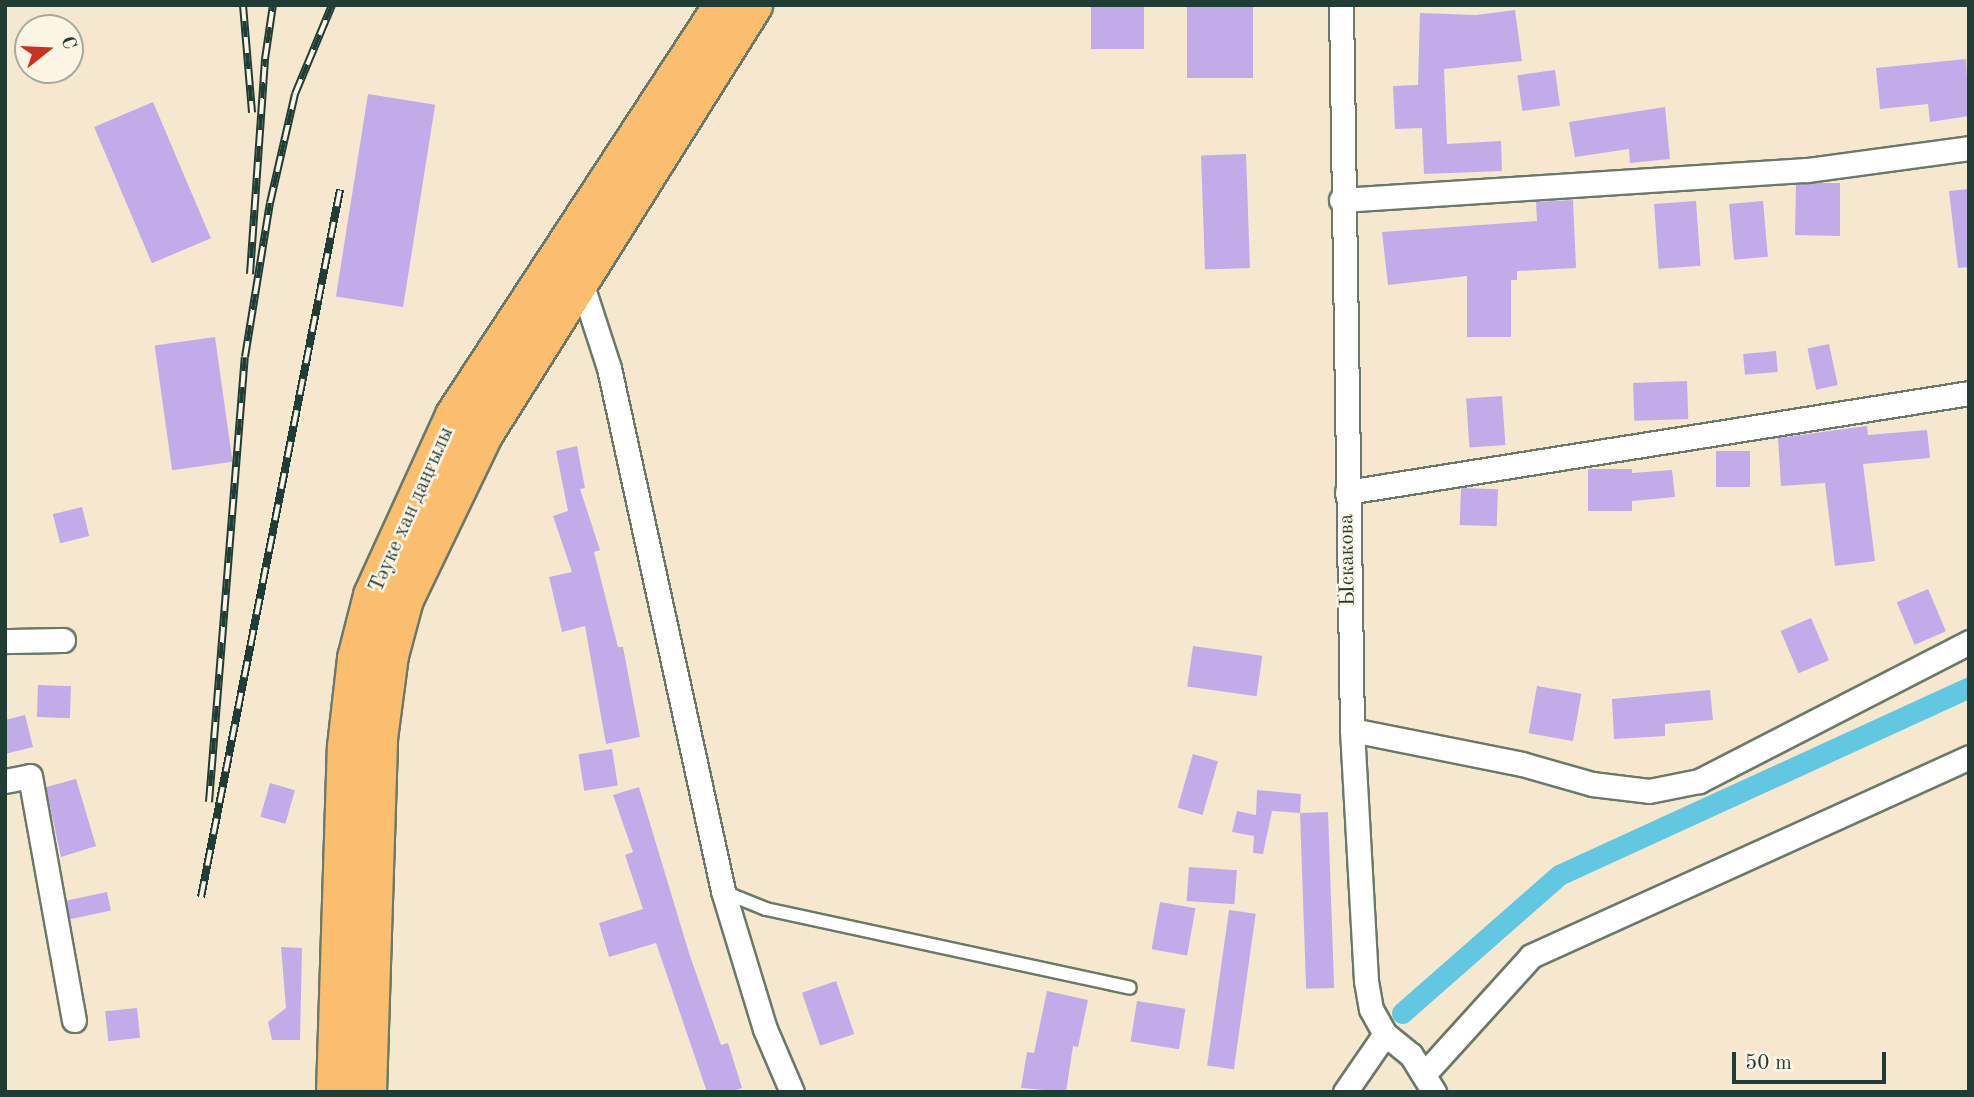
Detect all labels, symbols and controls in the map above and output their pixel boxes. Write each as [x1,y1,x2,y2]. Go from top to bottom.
north arrow [14,14,84,84]
text: С [57,34,79,52]
street label: Тәуке хан даңғылы [364,423,460,597]
street label: Ыскакова [1335,514,1361,606]
scale bar [1736,1038,1890,1082]
text: 50 m [1745,1053,1792,1074]

